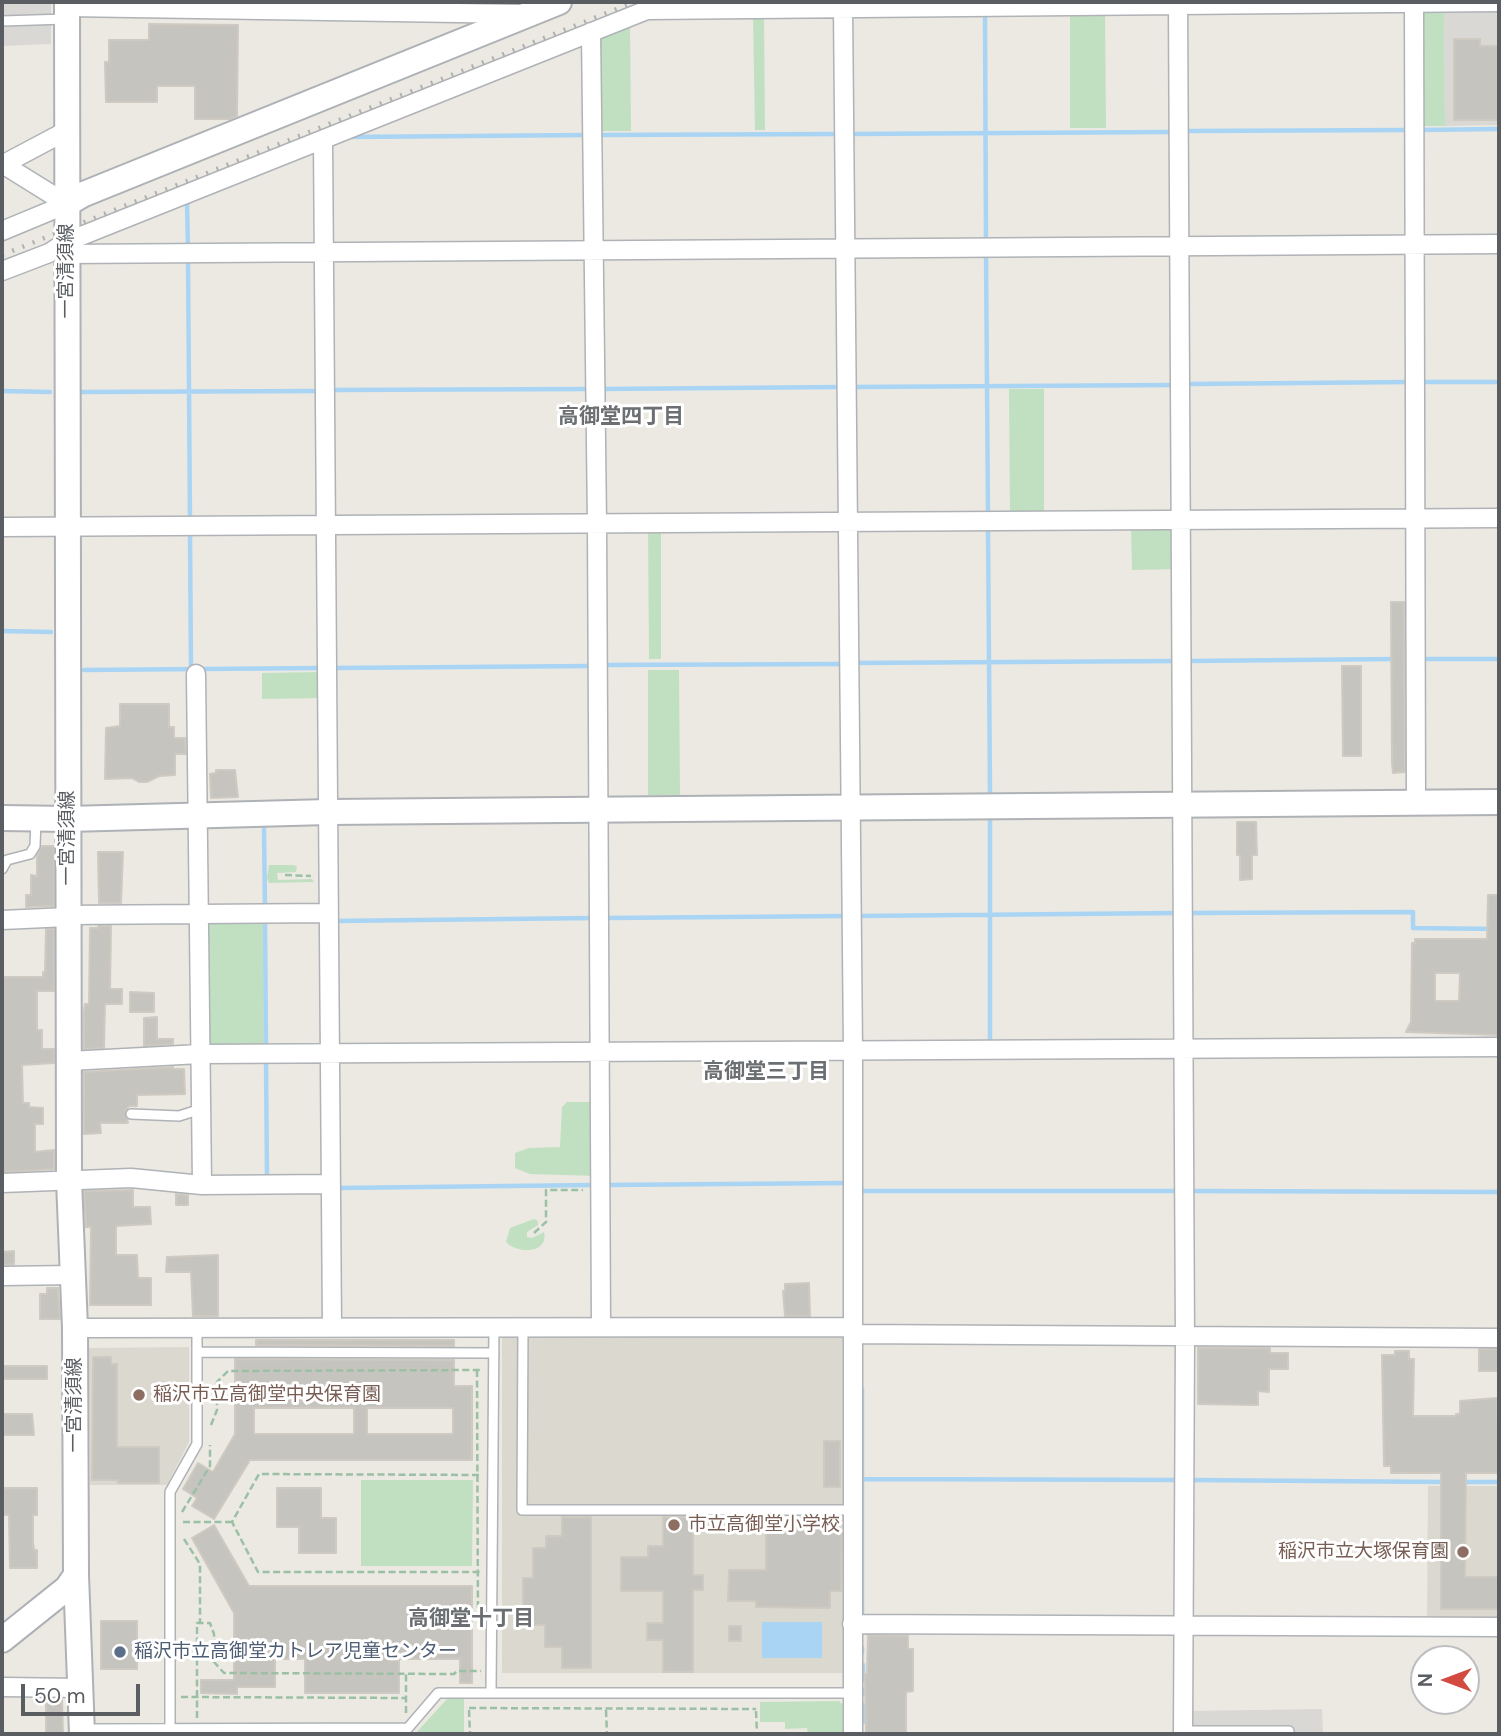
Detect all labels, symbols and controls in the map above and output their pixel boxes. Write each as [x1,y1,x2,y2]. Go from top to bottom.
street label: 一宮清須線 [56,224,78,318]
district label: 高御堂四丁目 [558,404,684,430]
street label: 一宮清須線 [57,791,79,885]
district label: 高御堂三丁目 [703,1059,829,1085]
street label: 一宮清須線 [64,1358,86,1452]
place label: 稲沢市立高御堂中央保育園 [153,1384,381,1406]
marker: 稲沢市立高御堂中央保育園 [131,1387,147,1403]
place label: 市立高御堂小学校 [688,1514,840,1536]
marker: 市立高御堂小学校 [666,1517,682,1533]
place label: 稲沢市立大塚保育園 [1278,1541,1449,1563]
marker: 稲沢市立大塚保育園 [1455,1544,1471,1560]
district label: 高御堂十丁目 [408,1606,534,1632]
place label: 稲沢市立高御堂カトレア児童センター [134,1641,457,1663]
marker: 稲沢市立高御堂カトレア児童センター [112,1644,128,1660]
north arrow [1410,1645,1480,1715]
scale bar [24,1670,144,1714]
text: N [1413,1673,1438,1687]
text: 50 m [34,1682,85,1710]

